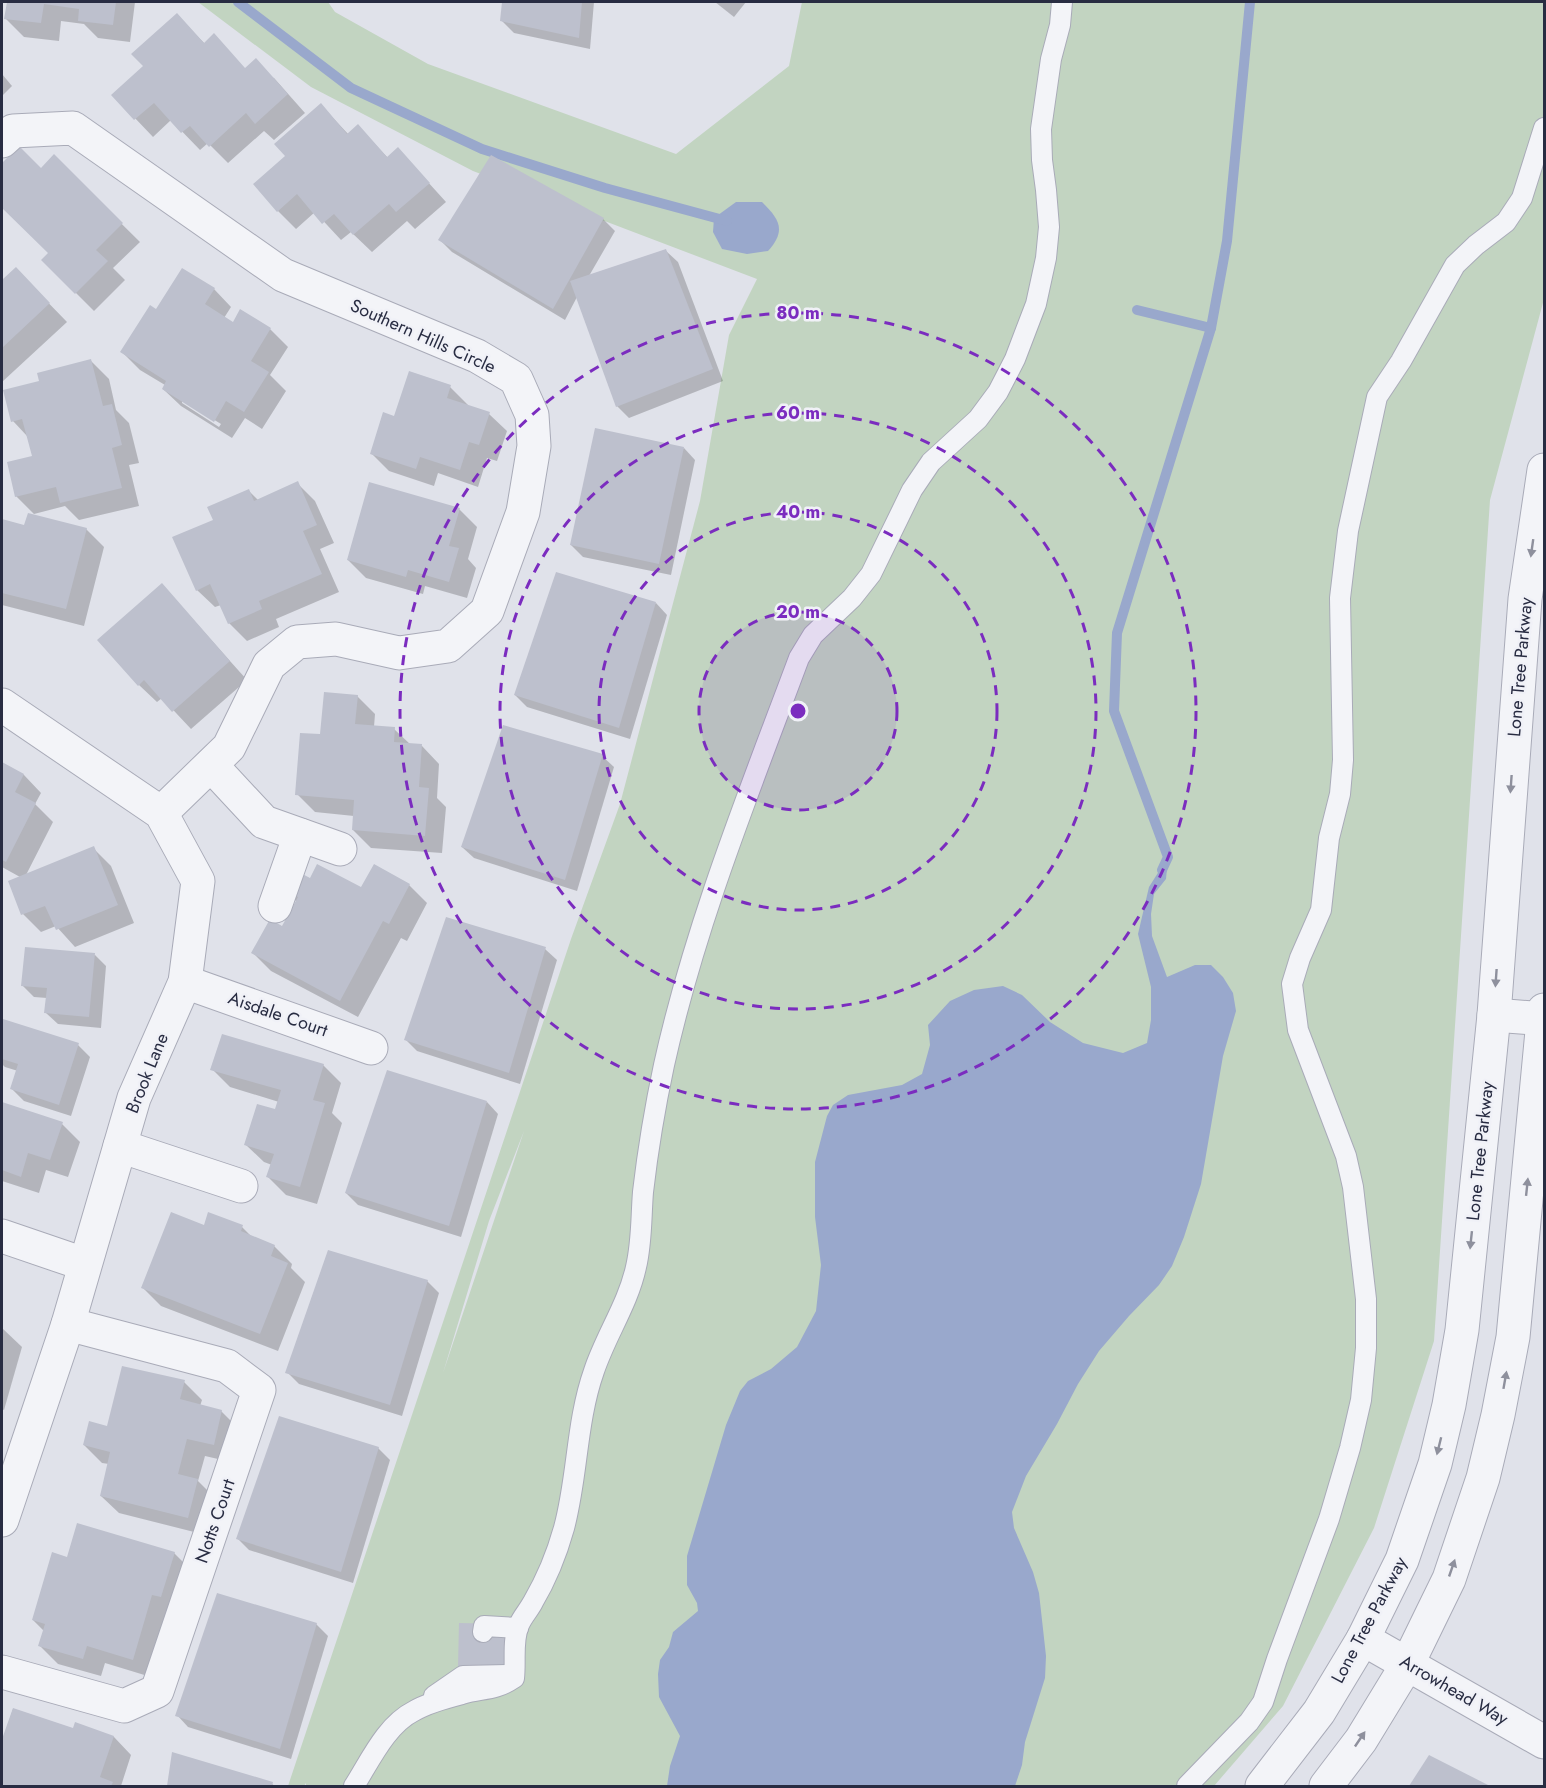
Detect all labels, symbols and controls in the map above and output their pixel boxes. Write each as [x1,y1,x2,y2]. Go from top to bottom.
street label: Southern Hills Circle [346,292,500,380]
text: 80 m [776,300,820,326]
text: 60 m [776,400,820,426]
text: 40 m [776,499,820,525]
one-way arrow [1528,539,1537,558]
street label: Lone Tree Parkway [1501,596,1539,738]
text: 20 m [776,599,820,625]
centre of rings [788,701,808,721]
one-way arrow [1506,774,1515,793]
one-way arrow [1491,969,1501,988]
street label: Aisdale Court [225,985,332,1043]
street label: Brook Lane [119,1029,175,1117]
street label: Lone Tree Parkway [1460,1080,1500,1222]
one-way arrow [1522,1177,1532,1196]
one-way arrow [1466,1231,1476,1250]
one-way arrow [1501,1371,1510,1390]
one-way arrow [1434,1437,1443,1455]
street label: Notts Court [189,1475,242,1566]
street label: Lone Tree Parkway [1325,1552,1413,1688]
one-way arrow [1448,1559,1458,1577]
street label: Arrowhead Way [1395,1648,1513,1732]
one-way arrow [1355,1731,1366,1748]

